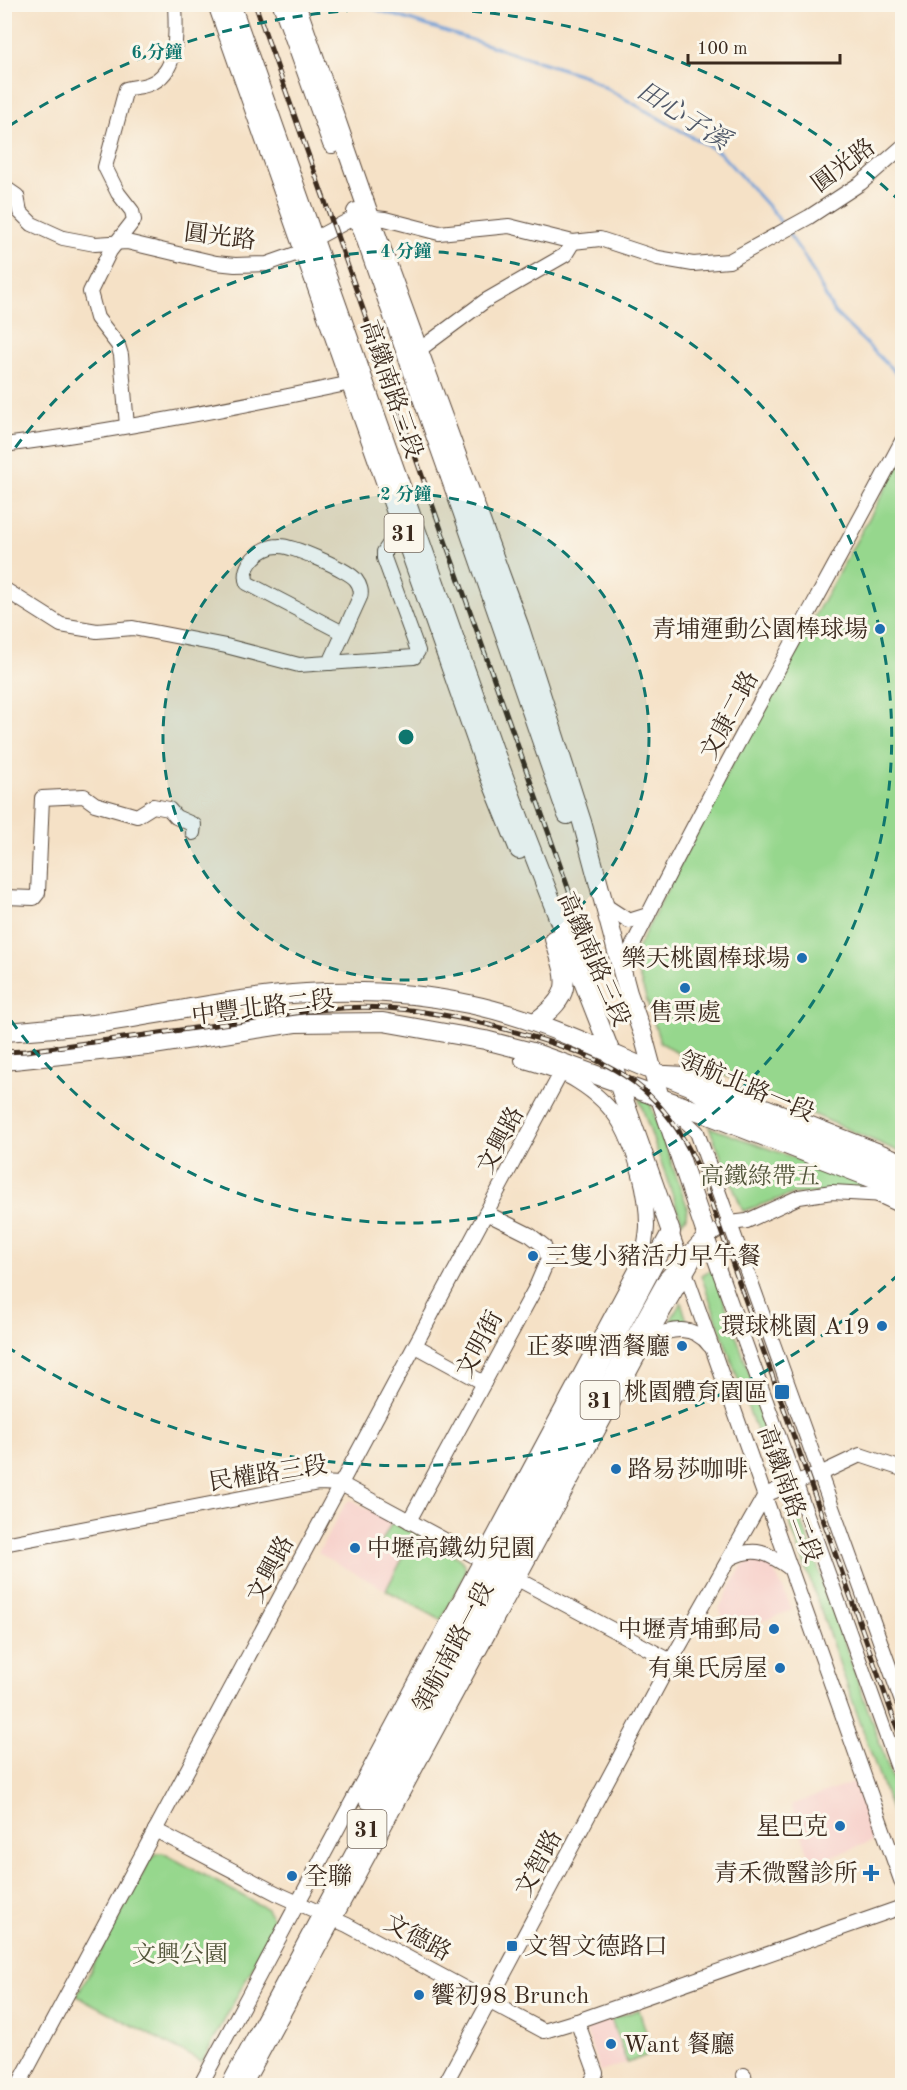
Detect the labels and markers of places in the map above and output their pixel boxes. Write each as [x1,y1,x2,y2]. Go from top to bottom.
place label: 青埔運動公園棒球場 [652,616,868,643]
marker: 青埔運動公園棒球場 [873,622,887,636]
centre of rings [396,727,416,747]
place label: 樂天桃園棒球場 [622,945,790,972]
marker: 樂天桃園棒球場 [795,951,809,965]
marker: 售票處 [678,981,692,995]
place label: 售票處 [649,999,721,1026]
place label: 三隻小豬活力早午餐 [545,1243,761,1270]
marker: 三隻小豬活力早午餐 [526,1249,540,1263]
place label: 環球桃園 A19 [721,1313,870,1340]
marker: 環球桃園 A19 [875,1319,889,1333]
place label: 正麥啤酒餐廳 [526,1333,670,1360]
marker: 正麥啤酒餐廳 [675,1339,689,1353]
place label: 桃園體育園區 [624,1379,768,1406]
marker: 桃園體育園區 [773,1383,791,1401]
place label: 路易莎咖啡 [628,1456,748,1483]
marker: 路易莎咖啡 [609,1462,623,1476]
place label: 中壢高鐵幼兒園 [367,1535,535,1562]
marker: 中壢高鐵幼兒園 [348,1541,362,1555]
place label: 中壢青埔郵局 [618,1616,762,1643]
marker: 中壢青埔郵局 [767,1622,781,1636]
place label: 有巢氏房屋 [648,1655,768,1682]
marker: 有巢氏房屋 [773,1661,787,1675]
place label: 星巴克 [756,1813,828,1840]
marker: 星巴克 [833,1819,847,1833]
place label: 青禾微醫診所 [714,1860,858,1887]
place label: 全聯 [304,1863,352,1890]
marker: 青禾微醫診所 [862,1864,880,1882]
marker: 全聯 [285,1869,299,1883]
place label: 文智文德路口 [524,1933,668,1960]
marker: 文智文德路口 [505,1939,519,1953]
place label: 饗初98 Brunch [431,1982,589,2009]
marker: 饗初98 Brunch [412,1988,426,2002]
place label: Want 餐廳 [623,2031,735,2058]
marker: Want 餐廳 [604,2037,618,2051]

